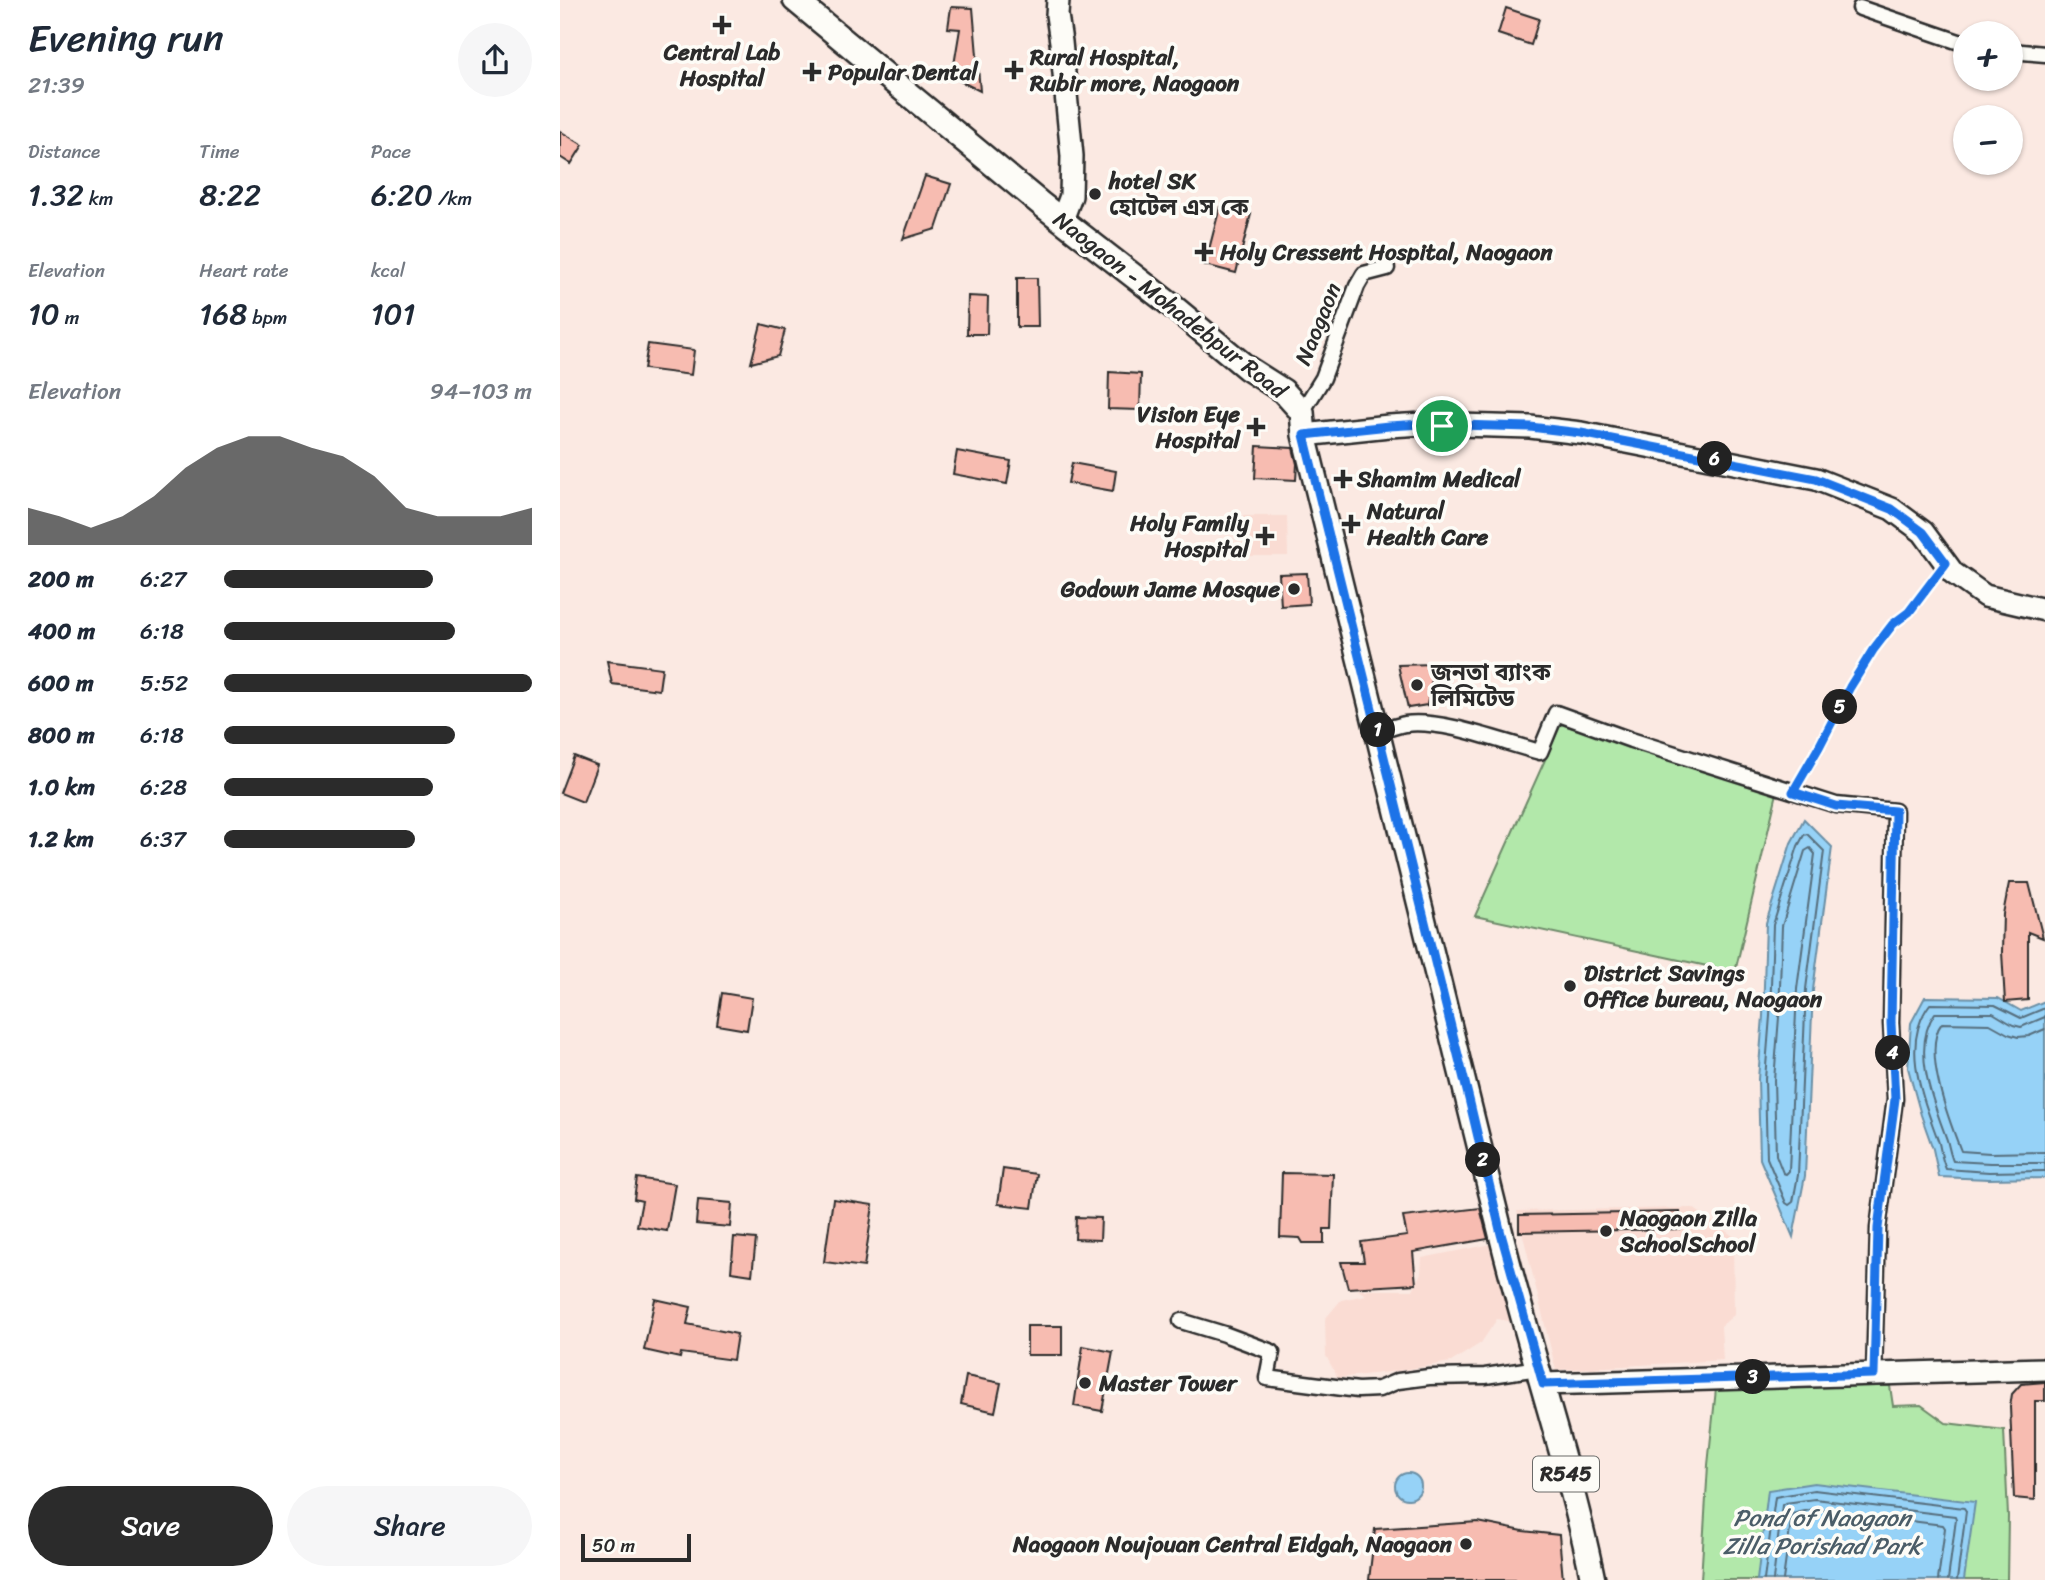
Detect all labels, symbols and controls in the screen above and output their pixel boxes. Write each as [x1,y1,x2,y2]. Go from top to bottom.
text: Evening run [28,5,224,72]
marker: Central Lab Hospital [712,15,732,35]
map controls [1953,21,2023,175]
button: + [1953,21,2023,91]
button: share [458,23,532,97]
place label: Central Lab Hospital [663,32,780,99]
place label: Rural Hospital, Rubir more, Naogaon [1029,37,1240,104]
place label: Popular Dental [828,52,979,93]
marker: Rural Hospital, Rubir more, Naogaon [1004,60,1024,80]
marker: Popular Dental [802,62,822,82]
text: 21:39 [28,65,85,106]
button: − [1953,105,2023,175]
text: Distance [28,135,100,168]
text: Time [199,135,240,168]
text: Pace [371,135,411,168]
place label: hotel SK হোটেল এস কে [1108,161,1249,228]
text: 1.32 [28,168,84,222]
text: 8:22 [199,168,261,222]
text: 6:20 [371,168,433,222]
text: km [84,182,113,215]
text: /km [433,182,472,215]
marker: hotel SK হোটেল এস কে [1087,186,1103,202]
street label: Naogaon - Mohadebpur Road [1044,200,1298,411]
place label: Holy Cressent Hospital, Naogaon [1219,232,1553,273]
marker: Holy Cressent Hospital, Naogaon [1194,242,1214,262]
text: Elevation [28,254,105,287]
text: Heart rate [199,254,289,287]
text: kcal [371,254,405,287]
street label: Naogaon [1283,276,1353,372]
text: 10 [28,287,60,341]
text: 168 [199,287,247,341]
text: 101 [371,287,415,341]
text: m [60,301,79,334]
text: bpm [247,301,287,334]
text: Elevation [28,371,121,412]
text: 94–103 m [430,371,532,412]
place label: Vision Eye Hospital [1137,394,1241,461]
pin [1412,396,1472,456]
icon: arrive [1423,407,1461,445]
marker: Vision Eye Hospital [1246,417,1266,437]
pin: 6 [1698,442,1732,476]
text: 6 [1709,442,1720,475]
place label: Shamim Medical [1356,459,1522,500]
marker: Shamim Medical [1335,471,1351,487]
place label: Natural Health Care [1366,491,1489,558]
place label: Holy Family Hospital [1129,503,1250,570]
marker: Natural Health Care [1341,514,1361,534]
marker: Holy Family Hospital [1255,526,1275,546]
text: 200 m [28,559,94,600]
text: 6:27 [140,559,186,600]
place label: Godown Jame Mosque [1060,569,1280,610]
marker: Godown Jame Mosque [1286,581,1302,597]
text: 400 m [28,611,95,652]
text: 6:18 [140,611,184,652]
place label: জনতা ব্যাংক লিমিটেড [1430,652,1551,719]
text: 600 m [28,663,94,704]
text: 5:52 [140,663,188,704]
marker: জনতা ব্যাংক লিমিটেড [1409,677,1425,693]
pin: 5 [1822,690,1858,724]
text: 5 [1834,690,1845,723]
pin: 1 [1360,712,1396,748]
text: 1 [1373,713,1382,746]
text: 800 m [28,715,95,756]
text: 6:18 [140,715,184,756]
text: 1.0 km [28,767,95,808]
text: 6:28 [140,767,187,808]
text: 1.2 km [28,819,94,860]
text: 6:37 [140,819,186,860]
place label: District Savings Office bureau, Naogaon [1584,953,1823,1020]
marker: District Savings Office bureau, Naogaon [1562,978,1578,994]
pin: 4 [1876,1036,1910,1070]
text: 4 [1887,1036,1898,1069]
pin: 2 [1466,1142,1500,1178]
text: 2 [1477,1143,1488,1176]
place label: Naogaon Zilla SchoolSchool [1619,1198,1758,1265]
marker: Naogaon Zilla SchoolSchool [1598,1223,1614,1239]
pin: 3 [1736,1360,1770,1394]
text: 3 [1747,1360,1758,1393]
place label: Master Tower [1098,1363,1239,1404]
marker: Master Tower [1077,1375,1093,1391]
road number: R545 [1533,1456,1599,1492]
button: Save [28,1486,273,1566]
button: Share [287,1486,532,1566]
water label: Pond of Naogaon Zilla Porishad Park [1723,1497,1924,1567]
place label: Naogaon Noujouan Central Eidgah, Naogaon [1012,1524,1453,1565]
text: 50 m [592,1529,635,1562]
scale bar [581,1531,691,1563]
marker: Naogaon Noujouan Central Eidgah, Naogaon [1458,1536,1474,1552]

